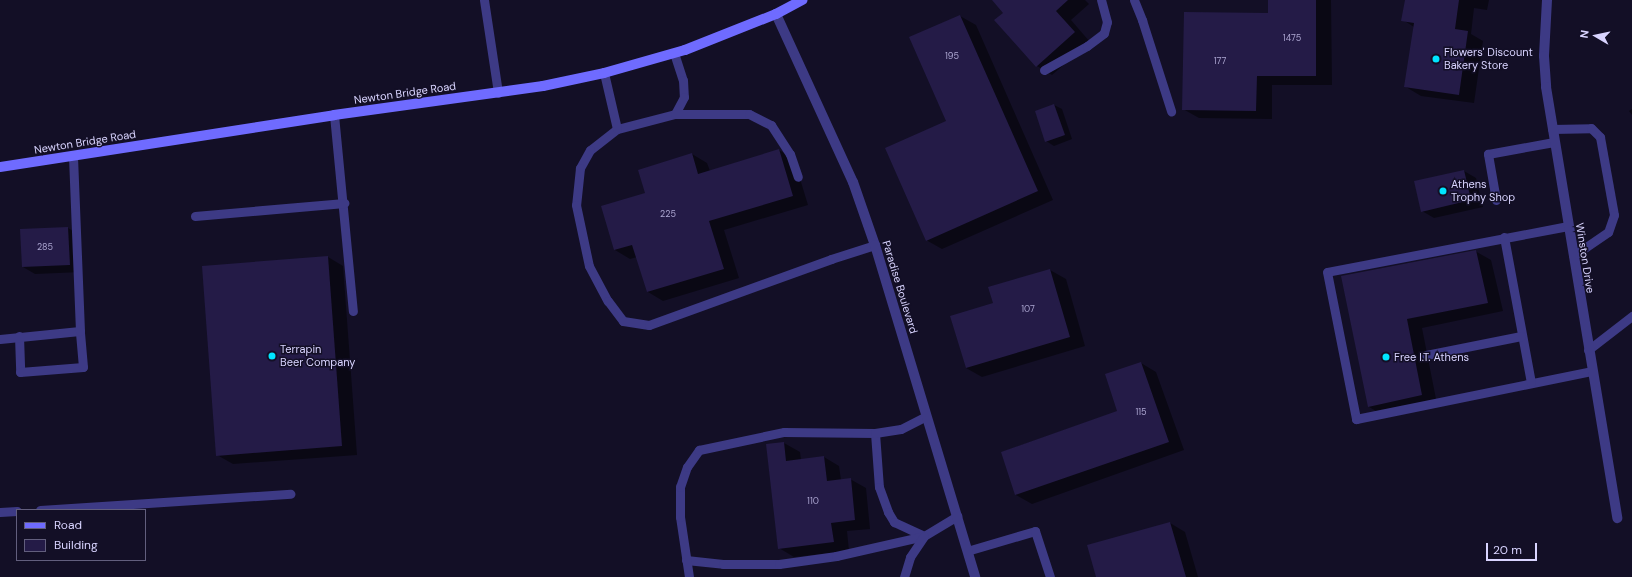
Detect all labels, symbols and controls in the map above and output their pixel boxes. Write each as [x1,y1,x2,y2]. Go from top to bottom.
north arrow [1576,16,1616,56]
text: N [1577,29,1592,39]
house number: 1475 [1283,33,1301,43]
place label: Flowers' Discount Bakery Store [1444,46,1533,72]
house number: 195 [945,51,959,61]
marker: Flowers' Discount Bakery Store [1431,54,1441,64]
house number: 177 [1214,56,1226,66]
street label: Newton Bridge Road [353,79,457,107]
street label: Newton Bridge Road [33,127,137,157]
place label: Athens Trophy Shop [1451,178,1515,204]
marker: Athens Trophy Shop [1438,186,1448,196]
house number: 225 [660,209,676,219]
street label: Winston Drive [1573,222,1597,294]
street label: Paradise Boulevard [880,239,920,335]
house number: 285 [37,242,53,252]
house number: 107 [1021,304,1035,314]
place label: Terrapin Beer Company [280,343,355,369]
place label: Free I.T. Athens [1394,350,1469,364]
marker: Terrapin Beer Company [267,351,277,361]
marker: Free I.T. Athens [1381,352,1391,362]
house number: 115 [1135,407,1147,417]
house number: 110 [807,496,819,506]
legend [16,509,146,561]
text: Road [54,517,82,533]
scale bar [1488,535,1539,561]
text: Building [54,537,98,553]
text: 20 m [1493,542,1522,558]

